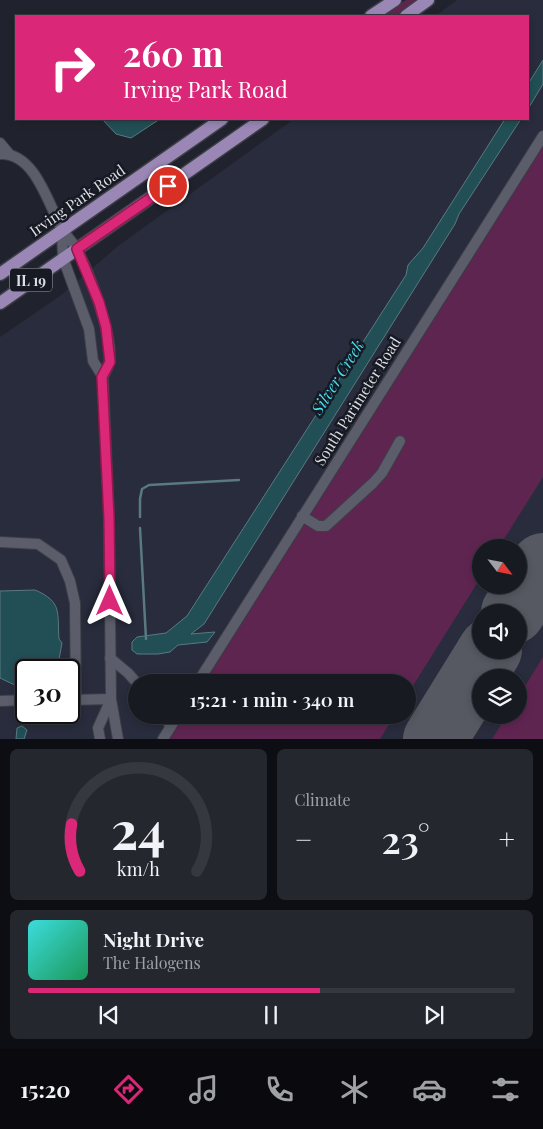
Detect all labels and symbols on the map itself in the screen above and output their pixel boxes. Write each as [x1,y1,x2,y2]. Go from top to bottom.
street label: Irving Park Road [25,159,129,240]
pin [147,165,189,207]
road number: IL 19 [10,268,52,292]
street label: South Parimeter Road [309,333,405,469]
water label: Silver Creek [305,336,368,419]
north arrow [472,539,528,594]
position arrow [83,574,135,626]
speed limit sign: 30 [15,659,80,724]

